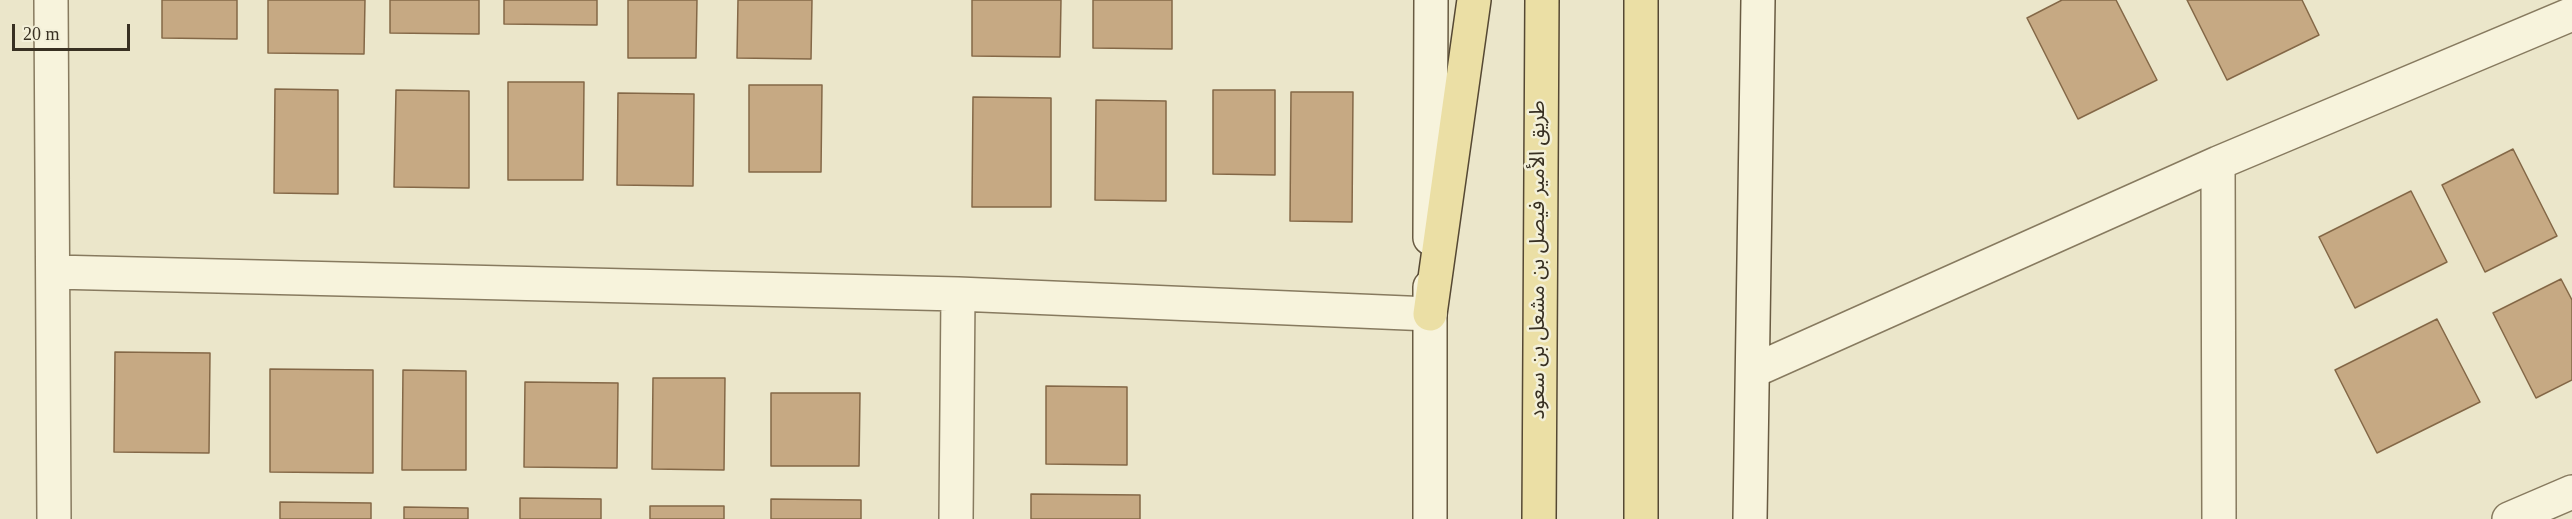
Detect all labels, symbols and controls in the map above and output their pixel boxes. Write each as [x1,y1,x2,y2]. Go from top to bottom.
scale bar [15,12,134,50]
text: 20 m [23,24,60,44]
street label: طريق الأمير فيصل بن مشعل بن سعود [1528,100,1554,420]

